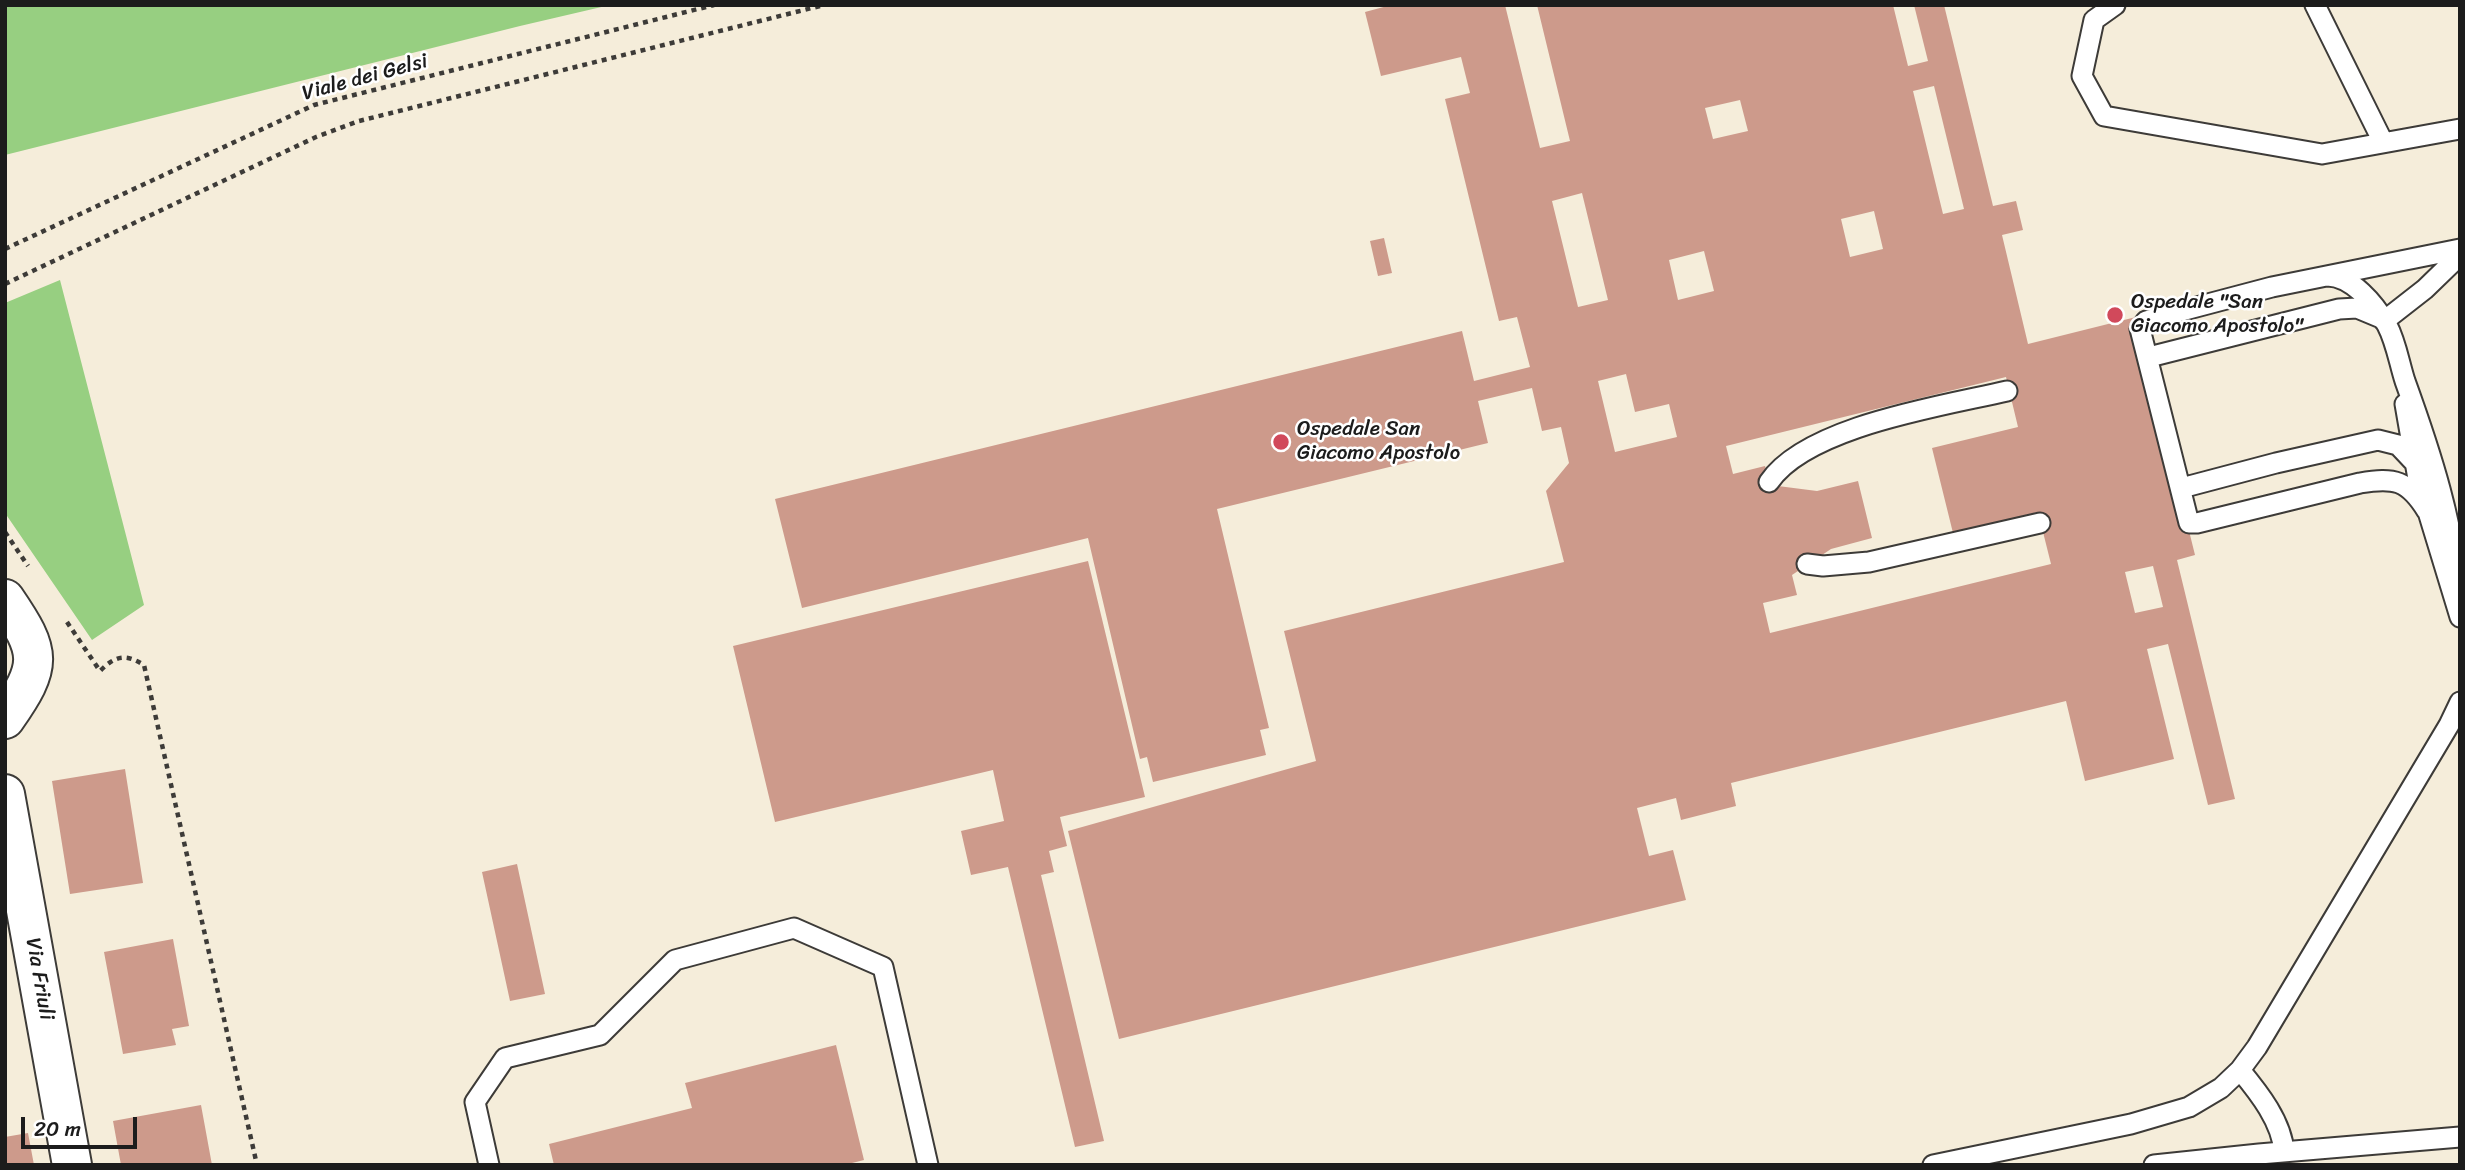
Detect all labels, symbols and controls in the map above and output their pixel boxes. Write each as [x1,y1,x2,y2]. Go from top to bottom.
street label: Viale dei Gelsi [300,49,430,107]
place label: Ospedale "San Giacomo Apostolo" [2131,290,2303,340]
marker: Ospedale "San Giacomo Apostolo" [2105,305,2125,325]
place label: Ospedale San Giacomo Apostolo [1297,417,1460,467]
marker: Ospedale San Giacomo Apostolo [1271,432,1291,452]
street label: Via Friuli [19,936,59,1022]
scale bar [24,1104,140,1148]
text: 20 m [34,1110,81,1148]

